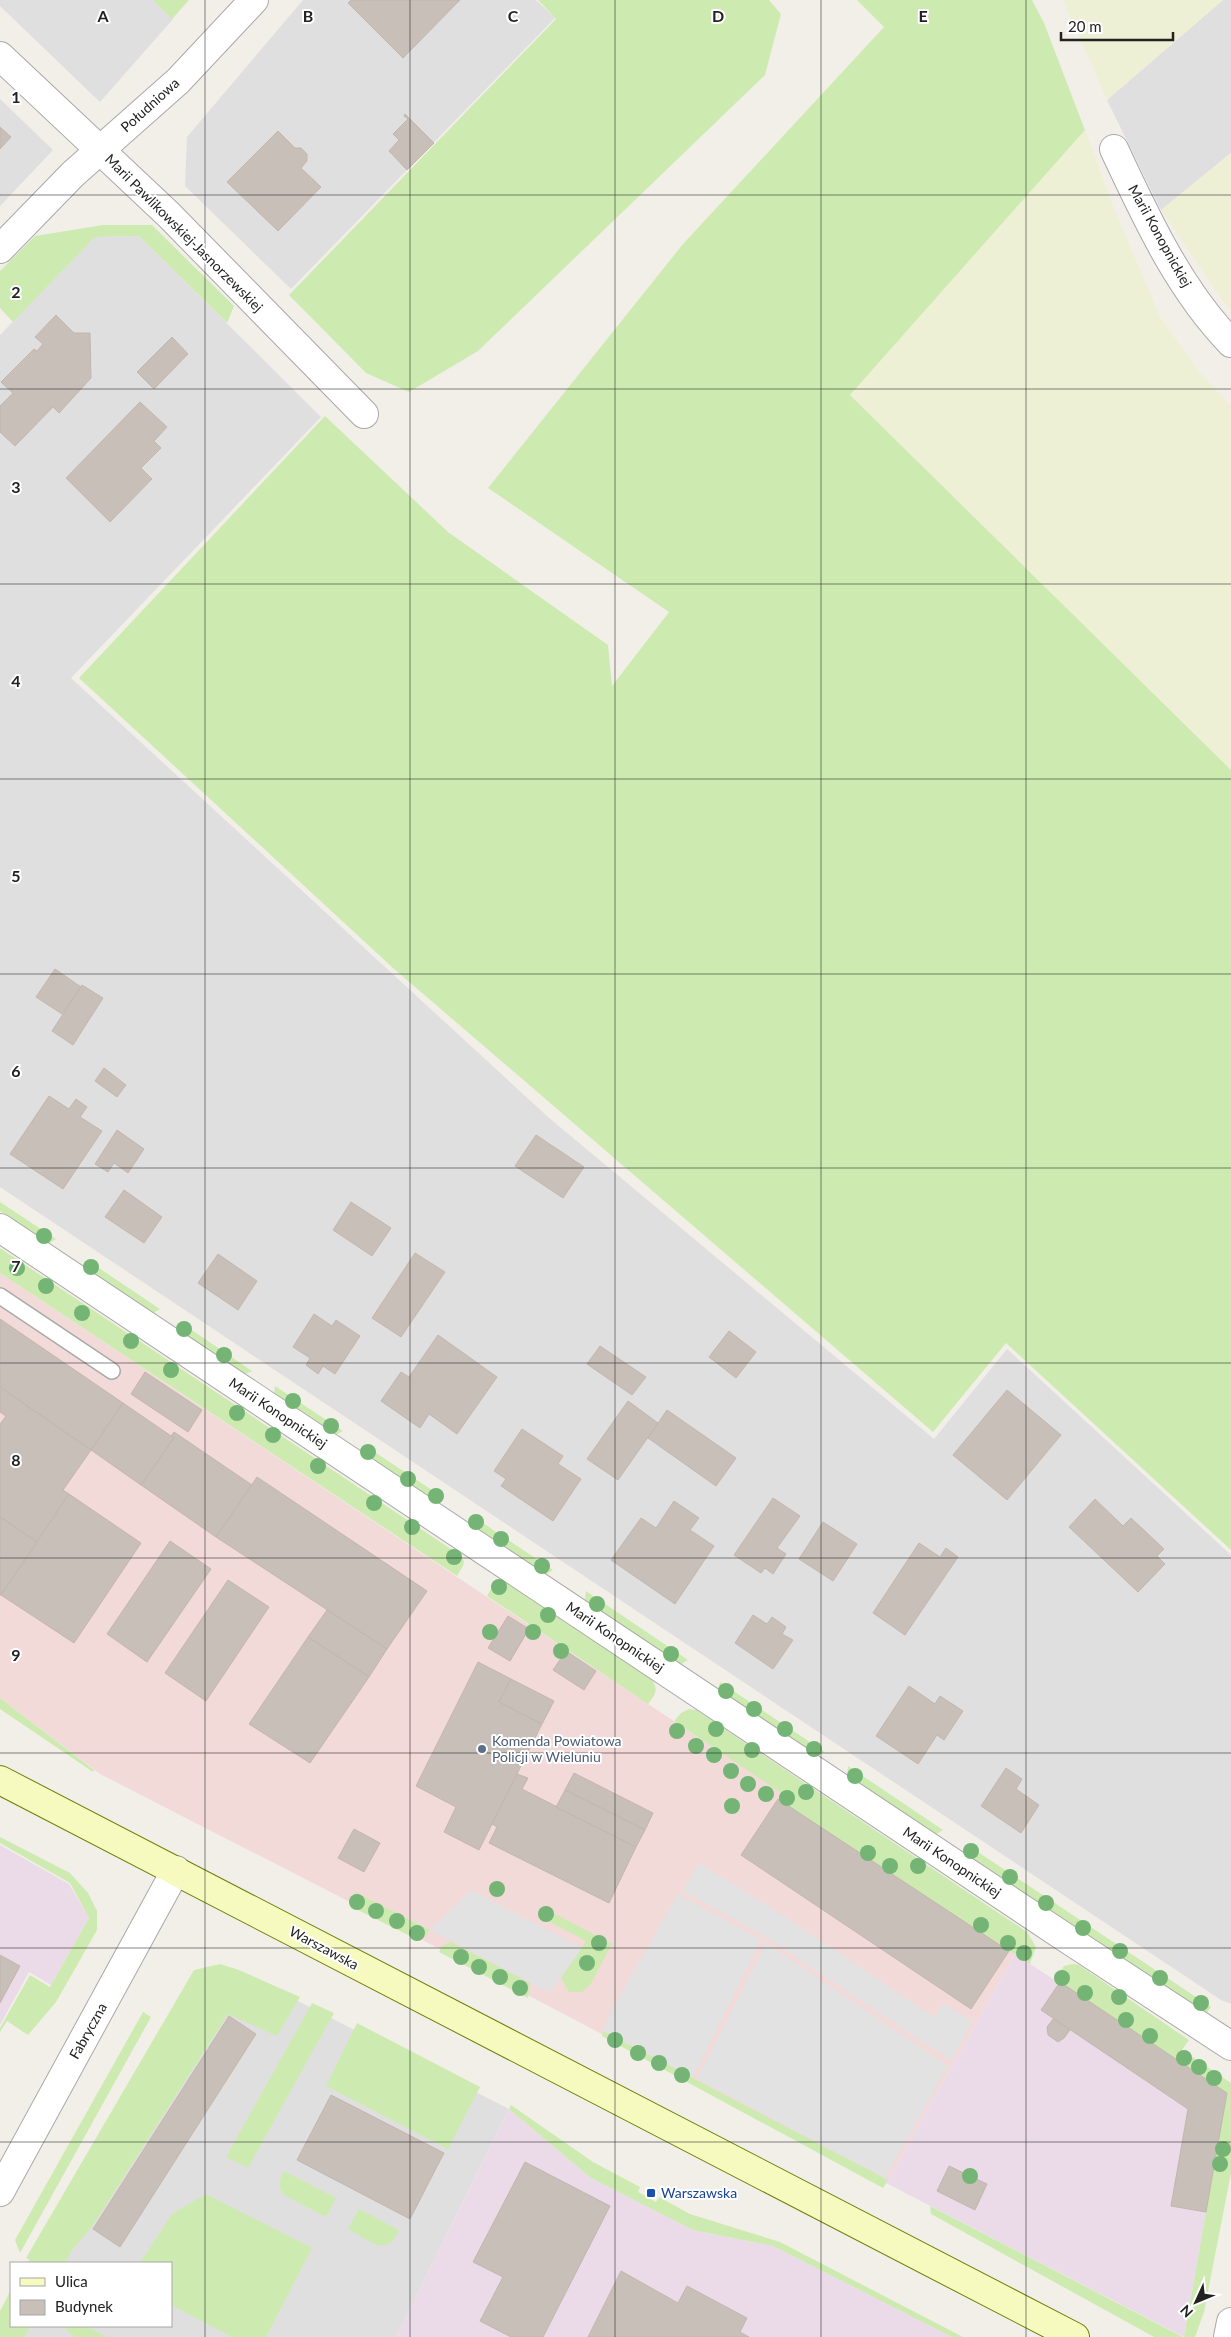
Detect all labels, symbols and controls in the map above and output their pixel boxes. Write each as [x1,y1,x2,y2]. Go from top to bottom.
text: A [96,6,109,25]
text: B [303,6,313,25]
text: C [508,6,519,25]
text: D [712,6,724,25]
text: E [918,6,928,25]
scale bar [1061,10,1174,42]
text: 20 m [1068,17,1102,35]
street label: Południowa [117,74,182,135]
text: 1 [11,87,21,106]
street label: Marii Pawlikowskiej-Jasnorzewskiej [102,150,267,315]
street label: Marii Konopnickiej [1125,182,1196,290]
text: 2 [11,282,21,301]
text: 3 [11,477,21,496]
text: 4 [11,671,21,690]
text: 5 [11,866,21,885]
text: 6 [11,1061,21,1080]
text: 7 [11,1256,21,1275]
street label: Marii Konopnickiej [226,1374,331,1452]
text: 8 [11,1450,21,1469]
street label: Marii Konopnickiej [563,1598,668,1676]
text: 9 [11,1645,21,1664]
place label: Komenda Powiatowa Policji w Wieluniu [492,1732,622,1765]
marker: Komenda Powiatowa Policji w Wieluniu [476,1743,488,1755]
street label: Marii Konopnickiej [900,1823,1005,1901]
street label: Warszawska [287,1922,362,1973]
street label: Fabryczna [65,2000,110,2062]
place label: Warszawska [661,2184,737,2201]
marker: Warszawska [645,2187,657,2199]
legend [10,2262,172,2327]
text: Ulica [55,2272,88,2290]
north arrow [1171,2277,1221,2327]
text: Budynek [55,2297,113,2315]
text: N [1176,2302,1196,2321]

